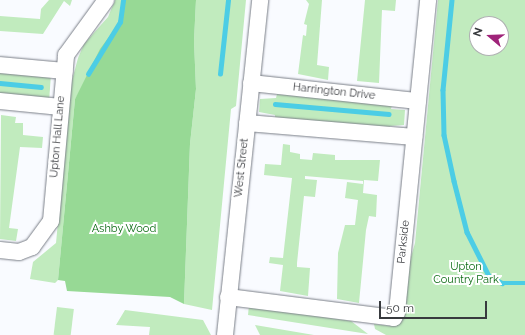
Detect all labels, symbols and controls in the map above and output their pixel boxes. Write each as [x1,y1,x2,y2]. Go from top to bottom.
north arrow [469,16,509,56]
text: N [471,26,486,38]
street label: Harrington Drive [292,81,376,103]
street label: Upton Hall Lane [48,95,68,179]
street label: West Street [232,138,252,198]
street label: Parkside [395,220,413,264]
park label: Ashby Wood [91,222,157,236]
park label: Upton Country Park [433,261,499,287]
scale bar [381,293,489,319]
text: 50 m [386,301,414,315]

